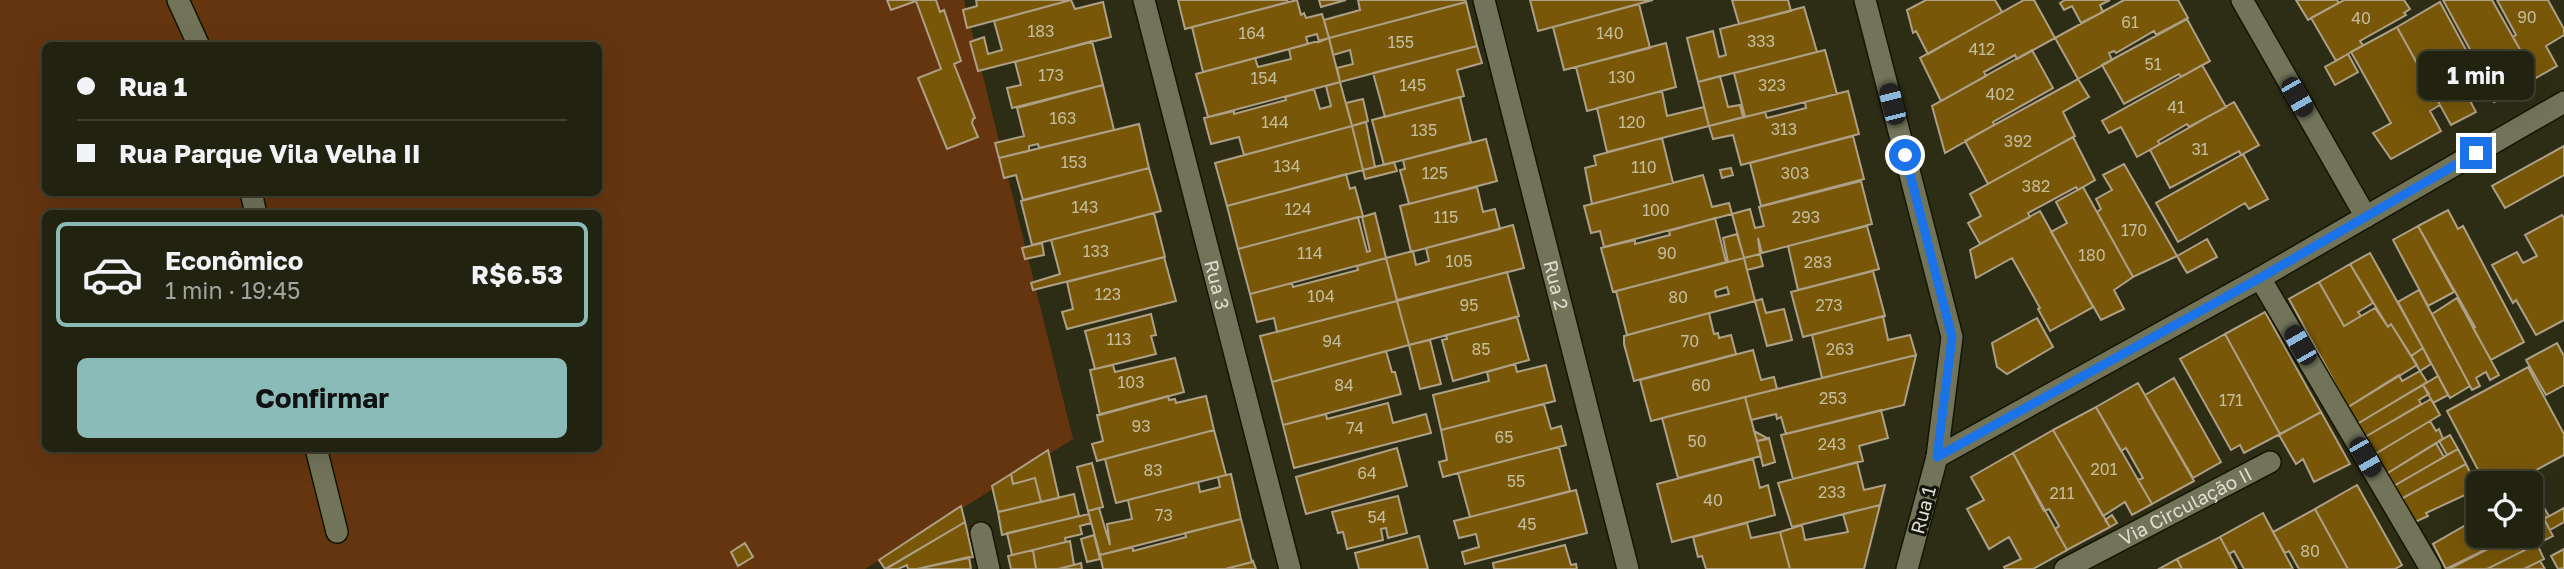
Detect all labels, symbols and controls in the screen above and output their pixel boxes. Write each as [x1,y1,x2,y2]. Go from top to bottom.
house number: 90 [2517,7,2537,27]
house number: 40 [2351,8,2371,28]
house number: 61 [2121,12,2139,32]
house number: 183 [1028,21,1054,41]
house number: 164 [1238,23,1266,43]
house number: 140 [1596,23,1624,43]
house number: 333 [1747,31,1775,51]
house number: 155 [1388,32,1414,52]
house number: 412 [1969,39,1995,59]
callout: 1 min [2418,52,2534,100]
house number: 51 [2144,54,2162,74]
text: 1 min [2447,61,2505,89]
house number: 173 [1038,65,1064,85]
house number: 130 [1608,67,1636,87]
house number: 154 [1251,68,1277,88]
text: Rua 1 [119,71,187,102]
car [2278,74,2317,120]
house number: 145 [1400,75,1426,95]
house number: 323 [1758,75,1786,95]
car [1877,81,1908,127]
house number: 402 [1986,84,2014,104]
house number: 41 [2167,97,2185,117]
house number: 163 [1050,108,1076,128]
house number: 144 [1261,112,1289,132]
house number: 120 [1619,112,1645,132]
house number: 313 [1771,119,1797,139]
house number: 135 [1411,120,1437,140]
house number: 392 [2004,131,2032,151]
route end [2460,137,2492,169]
text: Rua Parque Vila Velha II [119,138,421,169]
route start [1889,139,1921,171]
house number: 31 [2191,139,2209,159]
house number: 153 [1061,152,1087,172]
house number: 134 [1274,156,1300,176]
house number: 110 [1631,157,1657,177]
house number: 125 [1422,163,1448,183]
house number: 303 [1781,163,1809,183]
house number: 382 [2022,176,2050,196]
house number: 143 [1072,197,1098,217]
house number: 124 [1285,199,1311,219]
house number: 100 [1642,200,1670,220]
house number: 115 [1434,207,1458,227]
house number: 293 [1792,207,1820,227]
house number: 170 [2121,220,2147,240]
house number: 133 [1083,241,1109,261]
icon: car [81,243,144,306]
house number: 114 [1297,243,1323,263]
house number: 90 [1657,243,1677,263]
text: Econômico [165,245,303,276]
house number: 180 [2078,245,2106,265]
house number: 105 [1446,251,1472,271]
house number: 283 [1804,252,1832,272]
street label: Rua 3 [1200,257,1235,312]
street label: Rua 2 [1539,258,1574,312]
text: R$6.53 [471,259,563,290]
text: 1 min · 19:45 [165,276,300,304]
house number: 123 [1095,284,1121,304]
house number: 104 [1307,286,1335,306]
house number: 80 [1668,287,1688,307]
house number: 95 [1460,295,1478,315]
house number: 273 [1815,295,1843,315]
car [2281,322,2320,368]
house number: 113 [1107,329,1131,349]
house number: 94 [1322,331,1342,351]
house number: 70 [1681,331,1699,351]
house number: 85 [1471,339,1491,359]
house number: 263 [1826,339,1854,359]
button: Confirmar [77,358,567,438]
house number: 103 [1117,372,1145,392]
house number: 84 [1334,375,1354,395]
house number: 60 [1691,375,1711,395]
house number: 253 [1819,388,1847,408]
house number: 171 [2219,390,2243,410]
house number: 93 [1131,416,1151,436]
house number: 74 [1346,418,1364,438]
house number: 65 [1495,427,1513,447]
house number: 50 [1687,431,1707,451]
house number: 243 [1818,434,1846,454]
car [2346,434,2385,480]
house number: 201 [2091,459,2118,479]
house number: 83 [1143,460,1163,480]
street label: Via Circulação II [2115,462,2256,550]
house number: 64 [1357,463,1377,483]
house number: 55 [1507,471,1525,491]
map controls [2466,471,2543,548]
button: locate [2466,471,2543,548]
house number: 233 [1818,482,1846,502]
street label: Rua 1 [1905,483,1940,536]
house number: 211 [2050,483,2075,503]
house number: 40 [1703,490,1723,510]
house number: 73 [1155,505,1173,525]
house number: 54 [1367,507,1387,527]
house number: 45 [1517,514,1537,534]
house number: 80 [2300,541,2320,561]

